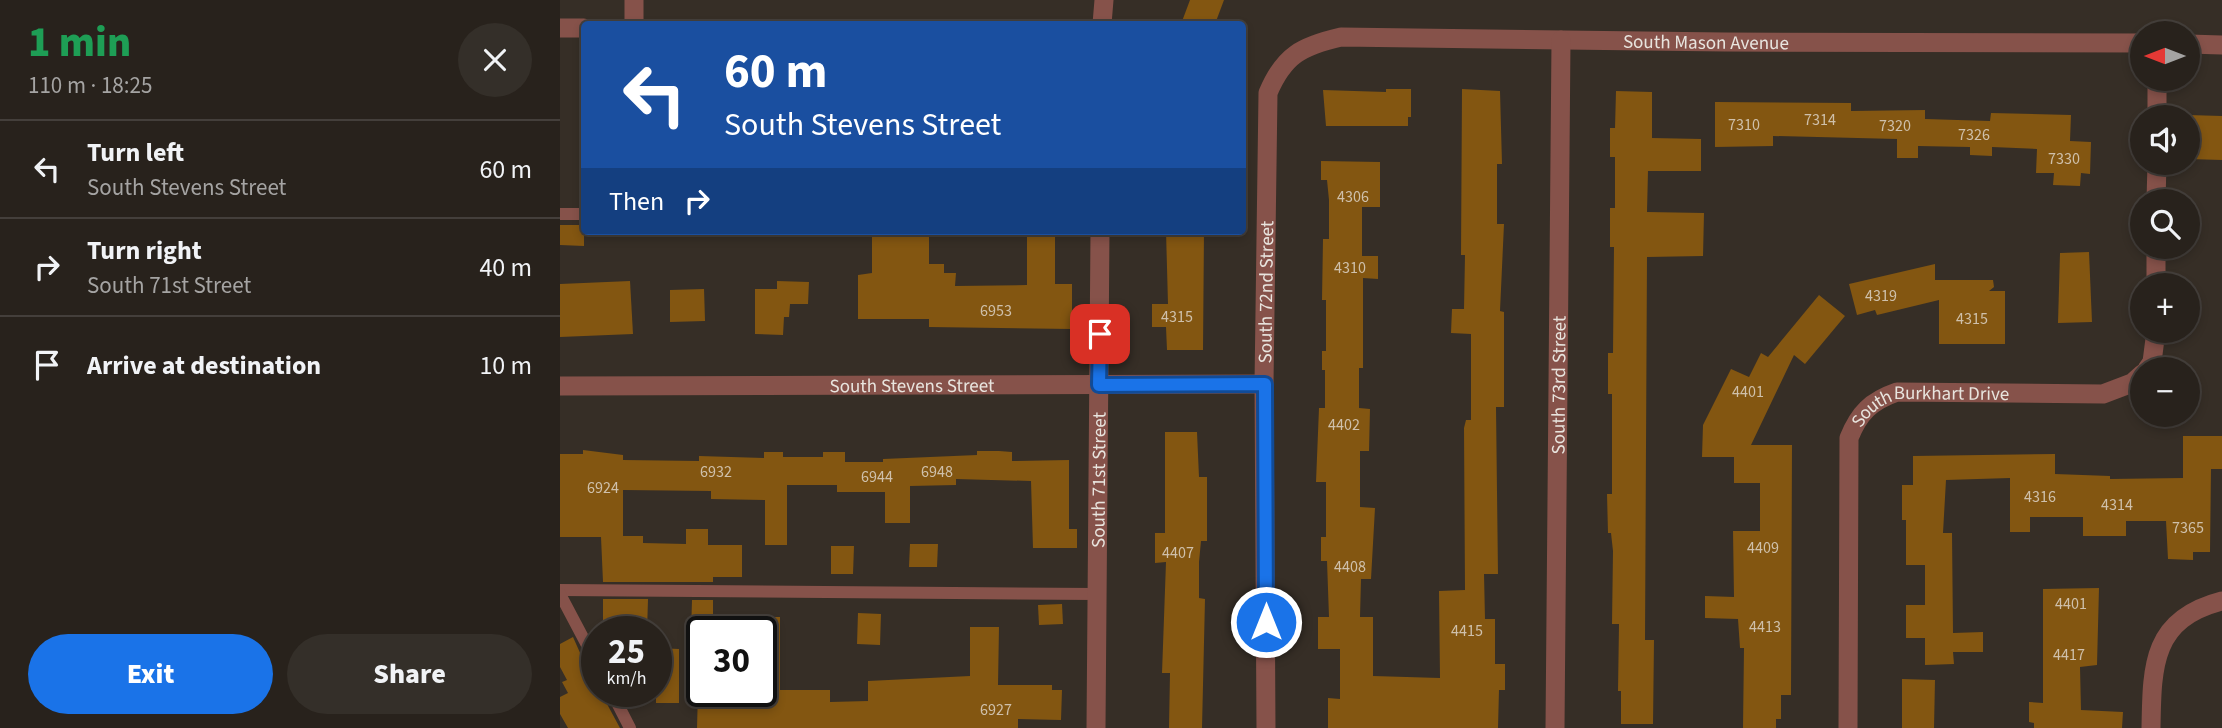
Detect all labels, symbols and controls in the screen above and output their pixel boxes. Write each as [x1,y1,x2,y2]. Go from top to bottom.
text: 1 min [28,13,131,73]
north arrow [2130,21,2200,91]
map controls [2130,21,2200,427]
button: close [458,23,532,97]
street label: South Mason Avenue [1623,29,1789,57]
text: 60 m [724,37,828,107]
icon: left [609,49,700,140]
text: 110 m · 18:25 [28,69,152,102]
text: South Stevens Street [724,102,1001,148]
button: sound [2130,105,2200,175]
house number: 7314 [1804,109,1836,131]
house number: 7310 [1728,114,1760,136]
house number: 7320 [1879,115,1911,137]
house number: 7326 [1958,124,1990,146]
text: Turn left [87,134,184,171]
house number: 7330 [2048,148,2080,170]
icon: left [28,150,66,188]
text: 60 m [479,151,532,188]
text: South Stevens Street [87,171,286,204]
icon: right [678,182,716,220]
text: Then [609,183,664,220]
house number: 4306 [1337,186,1369,208]
button: search [2130,189,2200,259]
street label: South 72nd Street [1252,220,1281,364]
text: Turn right [87,232,202,269]
icon: right [28,248,66,286]
text: 40 m [479,249,532,286]
house number: 4310 [1334,257,1366,279]
text: South 71st Street [87,269,251,302]
button: + [2130,273,2200,343]
house number: 4319 [1865,285,1897,307]
house number: 6953 [980,300,1012,322]
pin [1070,304,1130,364]
house number: 4315 [1161,306,1193,328]
house number: 4315 [1956,308,1988,330]
icon: arrive [1081,315,1119,353]
street label: South 73rd Street [1545,315,1574,455]
icon: arrive [28,346,66,384]
text: Arrive at destination [87,347,321,384]
text: 10 m [479,347,532,384]
button: − [2130,357,2200,427]
street label: South Stevens Street [830,373,995,400]
street label: South Burkhart Drive [1845,380,2009,433]
house number: 4401 [1732,381,1764,403]
street label: South 71st Street [1085,411,1114,548]
house number: 4402 [1328,414,1360,436]
house number: 6932 [700,461,732,483]
house number: 6948 [921,461,953,483]
house number: 6944 [861,466,893,488]
house number: 6924 [587,477,619,499]
house number: 4316 [2024,486,2056,508]
house number: 4314 [2101,494,2133,516]
house number: 7365 [2172,517,2204,539]
house number: 4409 [1747,537,1779,559]
house number: 4407 [1162,542,1194,564]
house number: 4408 [1334,556,1366,578]
position arrow [1229,585,1303,659]
house number: 4401 [2055,593,2087,615]
speed limit sign: 30 [686,616,777,707]
house number: 4413 [1749,616,1781,638]
house number: 4415 [1451,620,1483,642]
text: 25 [608,627,645,677]
button: Exit [28,634,273,714]
button: Share [287,634,532,714]
house number: 4417 [2053,644,2085,666]
text: km/h [607,666,646,691]
house number: 6927 [980,699,1012,721]

